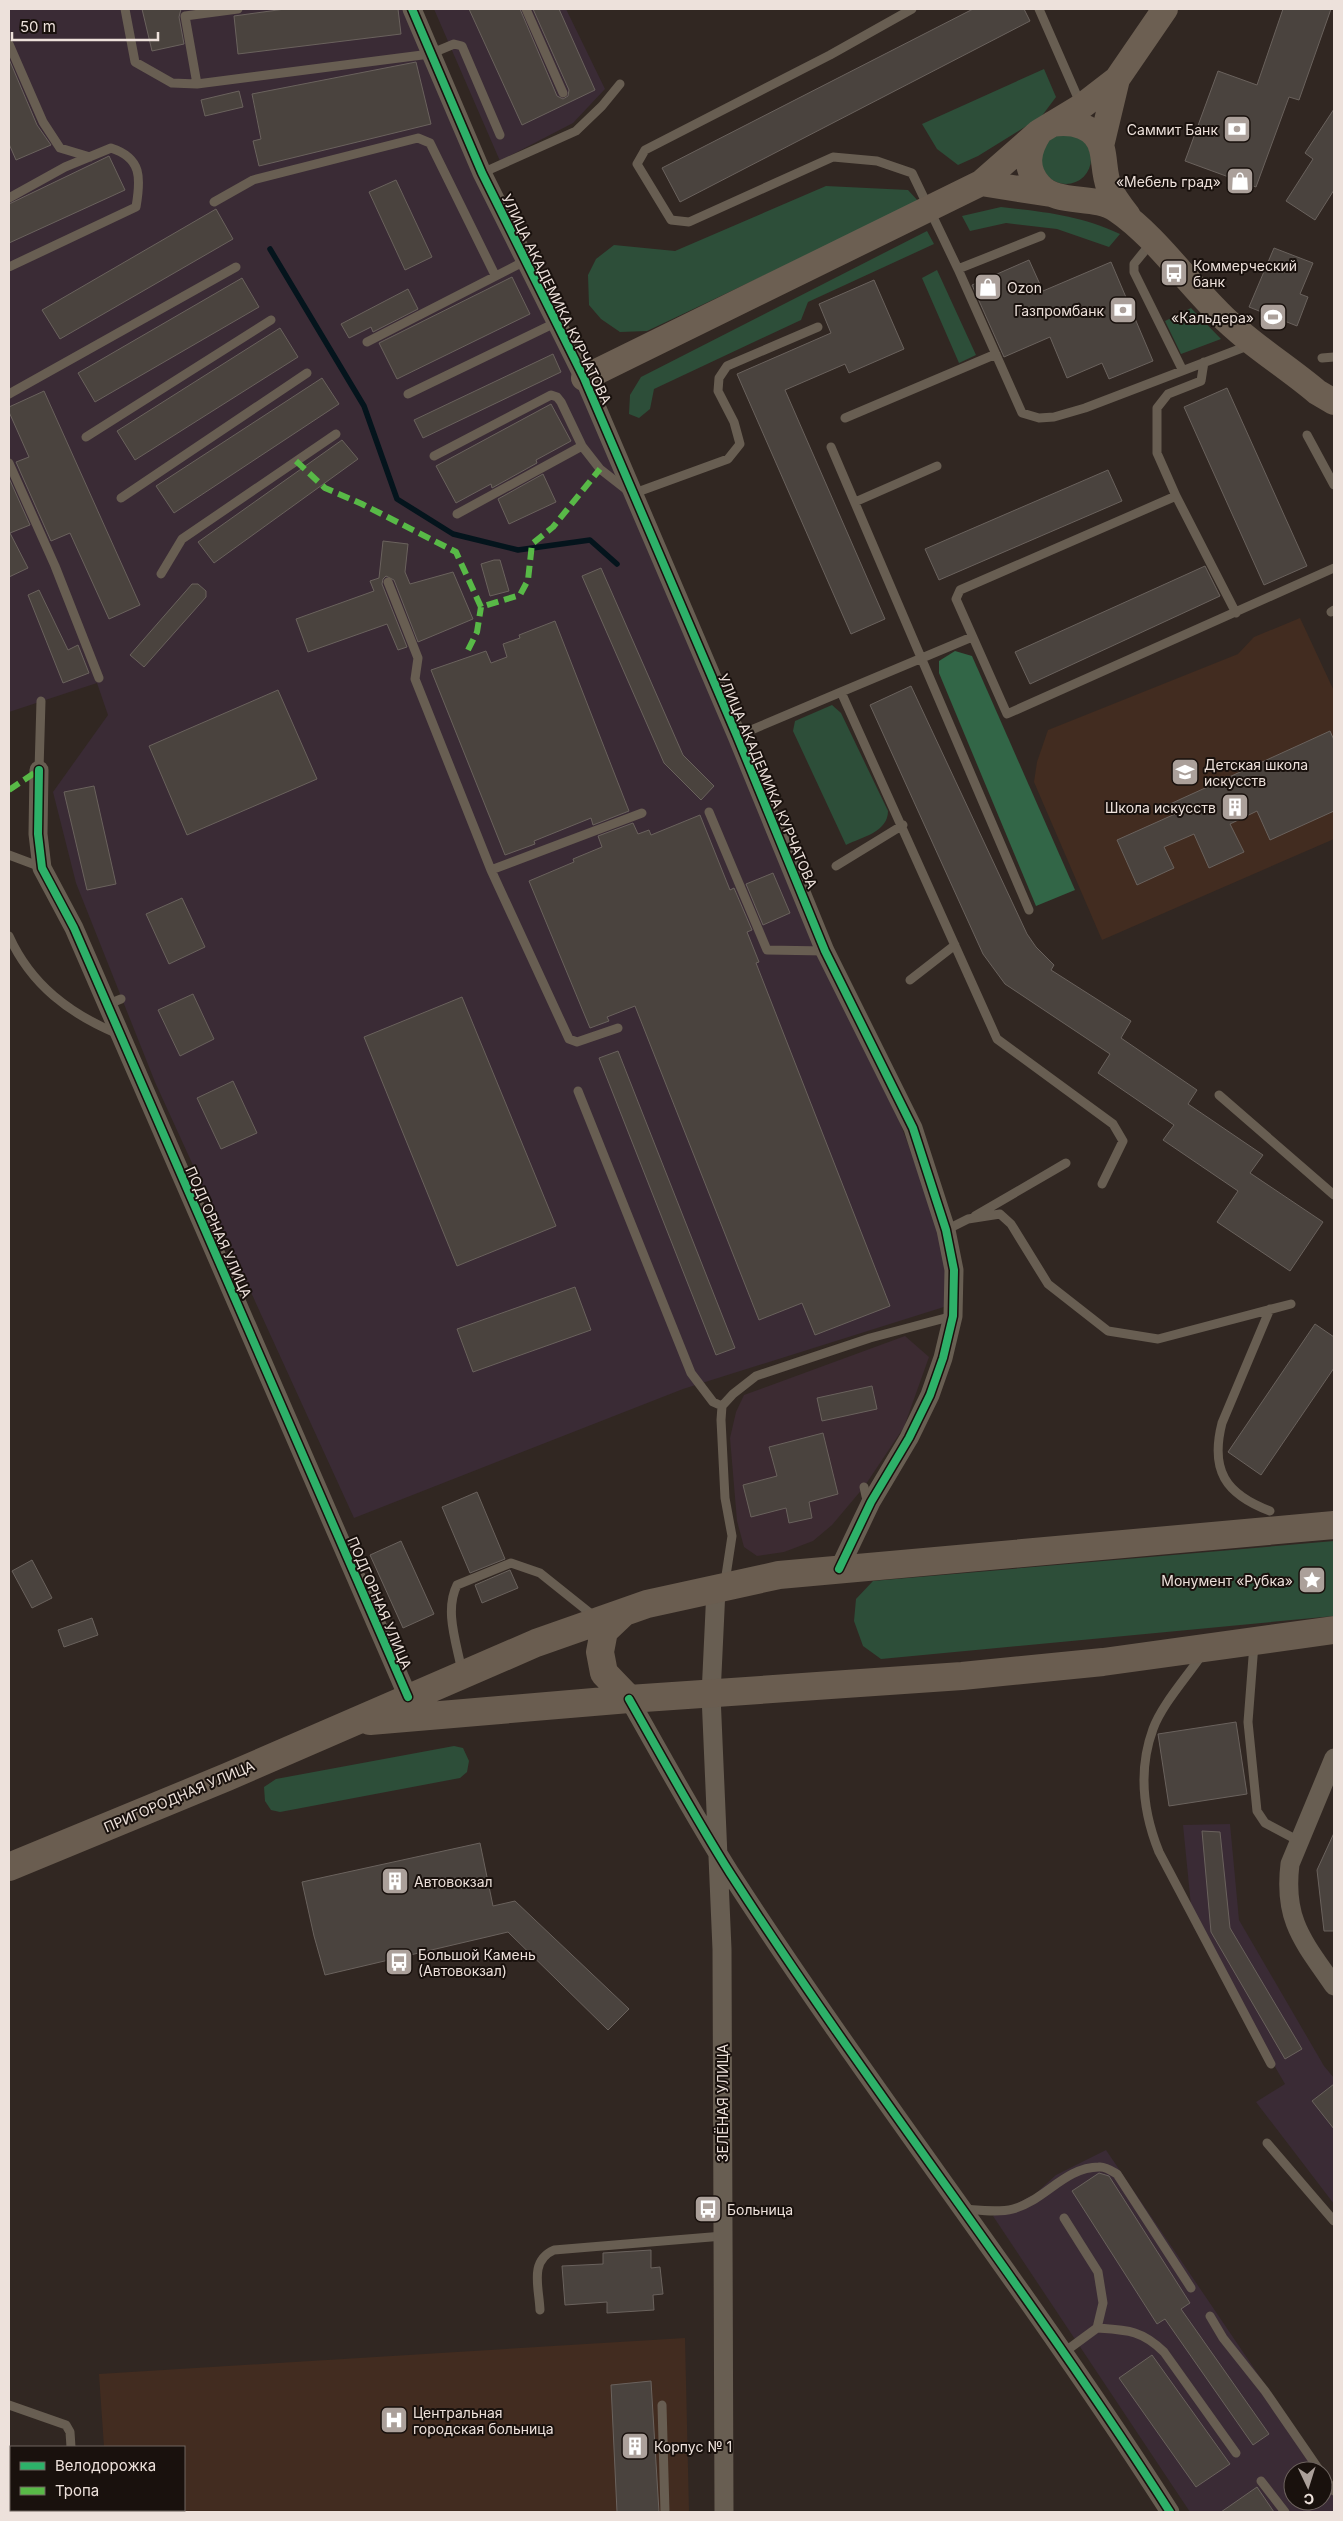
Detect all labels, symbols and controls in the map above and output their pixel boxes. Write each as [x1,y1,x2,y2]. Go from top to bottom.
scale bar [12,10,159,42]
text: 50 m [20,17,56,36]
bank icon: Саммит Банк [1222,114,1252,144]
place label: Саммит Банк [1127,121,1218,138]
shop icon: «Мебель град» [1225,166,1255,196]
place label: «Мебель град» [1116,173,1221,190]
street label: УЛИЦА АКАДЕМИКА КУРЧАТОВА [499,191,616,407]
place label: Коммерческий банк [1193,257,1297,290]
bus stop icon: Коммерческий банк [1159,258,1189,288]
shop icon: Ozon [973,272,1003,302]
place label: Ozon [1007,279,1042,296]
bank icon: Газпромбанк [1108,295,1138,325]
place label: Газпромбанк [1014,302,1104,319]
sports icon: «Кальдера» [1258,302,1288,332]
place label: «Кальдера» [1171,309,1254,326]
street label: УЛИЦА АКАДЕМИКА КУРЧАТОВА [715,671,821,891]
place label: Детская школа искусств [1204,756,1308,789]
school or university icon: Детская школа искусств [1170,757,1200,787]
building icon: Школа искусств [1220,792,1250,822]
place label: Школа искусств [1105,799,1216,816]
street label: ПОДГОРНАЯ УЛИЦА [182,1163,256,1301]
street label: ПОДГОРНАЯ УЛИЦА [344,1534,416,1672]
place icon: Монумент «Рубка» [1297,1565,1327,1595]
place label: Монумент «Рубка» [1161,1572,1293,1589]
street label: ПРИГОРОДНАЯ УЛИЦА [101,1756,257,1835]
building icon: Автовокзал [380,1866,410,1896]
place label: Автовокзал [414,1873,493,1890]
place label: Большой Камень (Автовокзал) [418,1946,536,1979]
bus stop icon: Большой Камень (Автовокзал) [384,1947,414,1977]
street label: ЗЕЛЁНАЯ УЛИЦА [714,2043,731,2162]
bus stop icon: Больница [693,2194,723,2224]
place label: Больница [727,2201,793,2218]
place label: Центральная городская больница [413,2404,554,2437]
hospital icon: Центральная городская больница [379,2405,409,2435]
building icon: Корпус № 1 [620,2431,650,2461]
place label: Корпус № 1 [654,2438,732,2455]
legend [10,2446,185,2511]
text: Велодорожка [55,2456,156,2475]
north arrow [1283,2461,1333,2511]
text: Тропа [55,2481,99,2500]
text: С [1303,2491,1315,2508]

